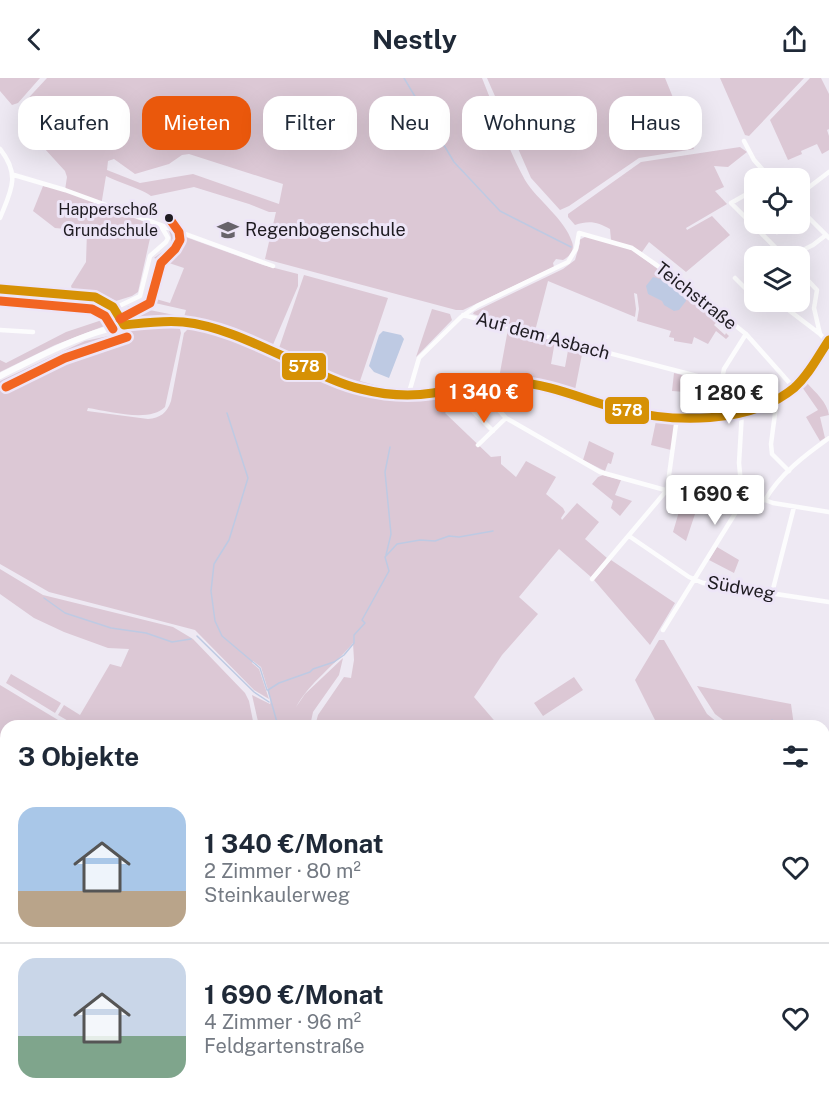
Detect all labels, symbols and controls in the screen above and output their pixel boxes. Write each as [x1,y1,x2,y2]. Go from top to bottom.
icon: back [18,23,51,56]
text: Nestly [372,23,457,55]
icon: share [778,23,811,56]
chip: Kaufen [18,96,130,150]
chip: Mieten [142,96,251,150]
chip: Filter [263,96,357,150]
chip: Neu [369,96,450,150]
chip: Wohnung [462,96,597,150]
chip: Haus [609,96,702,150]
map controls [744,168,810,312]
button: locate [744,168,810,234]
place label: Happerschoß Grundschule [58,200,158,240]
marker: Happerschoß Grundschule [163,212,175,224]
school or university icon: Regenbogenschule [216,218,240,242]
place label: Regenbogenschule [245,219,406,240]
button: layers [744,246,810,312]
street label: Teichstraße [651,257,741,334]
street label: Auf dem Asbach [474,308,612,363]
line badge: 578 [281,352,327,381]
text: 578 [288,357,320,376]
pin: 1 340 € [429,373,539,424]
pin: 1 280 € [674,374,784,425]
text: 1 340 € [449,380,519,404]
text: 1 280 € [694,381,764,405]
line badge: 578 [604,396,650,425]
text: 578 [611,401,643,420]
pin: 1 690 € [660,475,770,526]
text: 1 690 € [680,482,750,506]
street label: Südweg [706,571,777,604]
icon: filters [779,740,812,773]
text: 3 Objekte [18,741,139,772]
text: 1 340 €/Monat [204,828,384,859]
icon: home [66,831,138,903]
icon: heart [779,851,812,884]
text: 2 Zimmer · 80 m² [204,859,361,883]
text: Steinkaulerweg [204,883,350,907]
text: 1 690 €/Monat [204,979,383,1010]
icon: home [66,982,138,1054]
icon: heart [779,1002,812,1035]
text: 4 Zimmer · 96 m² [204,1010,361,1034]
text: Feldgartenstraße [204,1034,365,1058]

